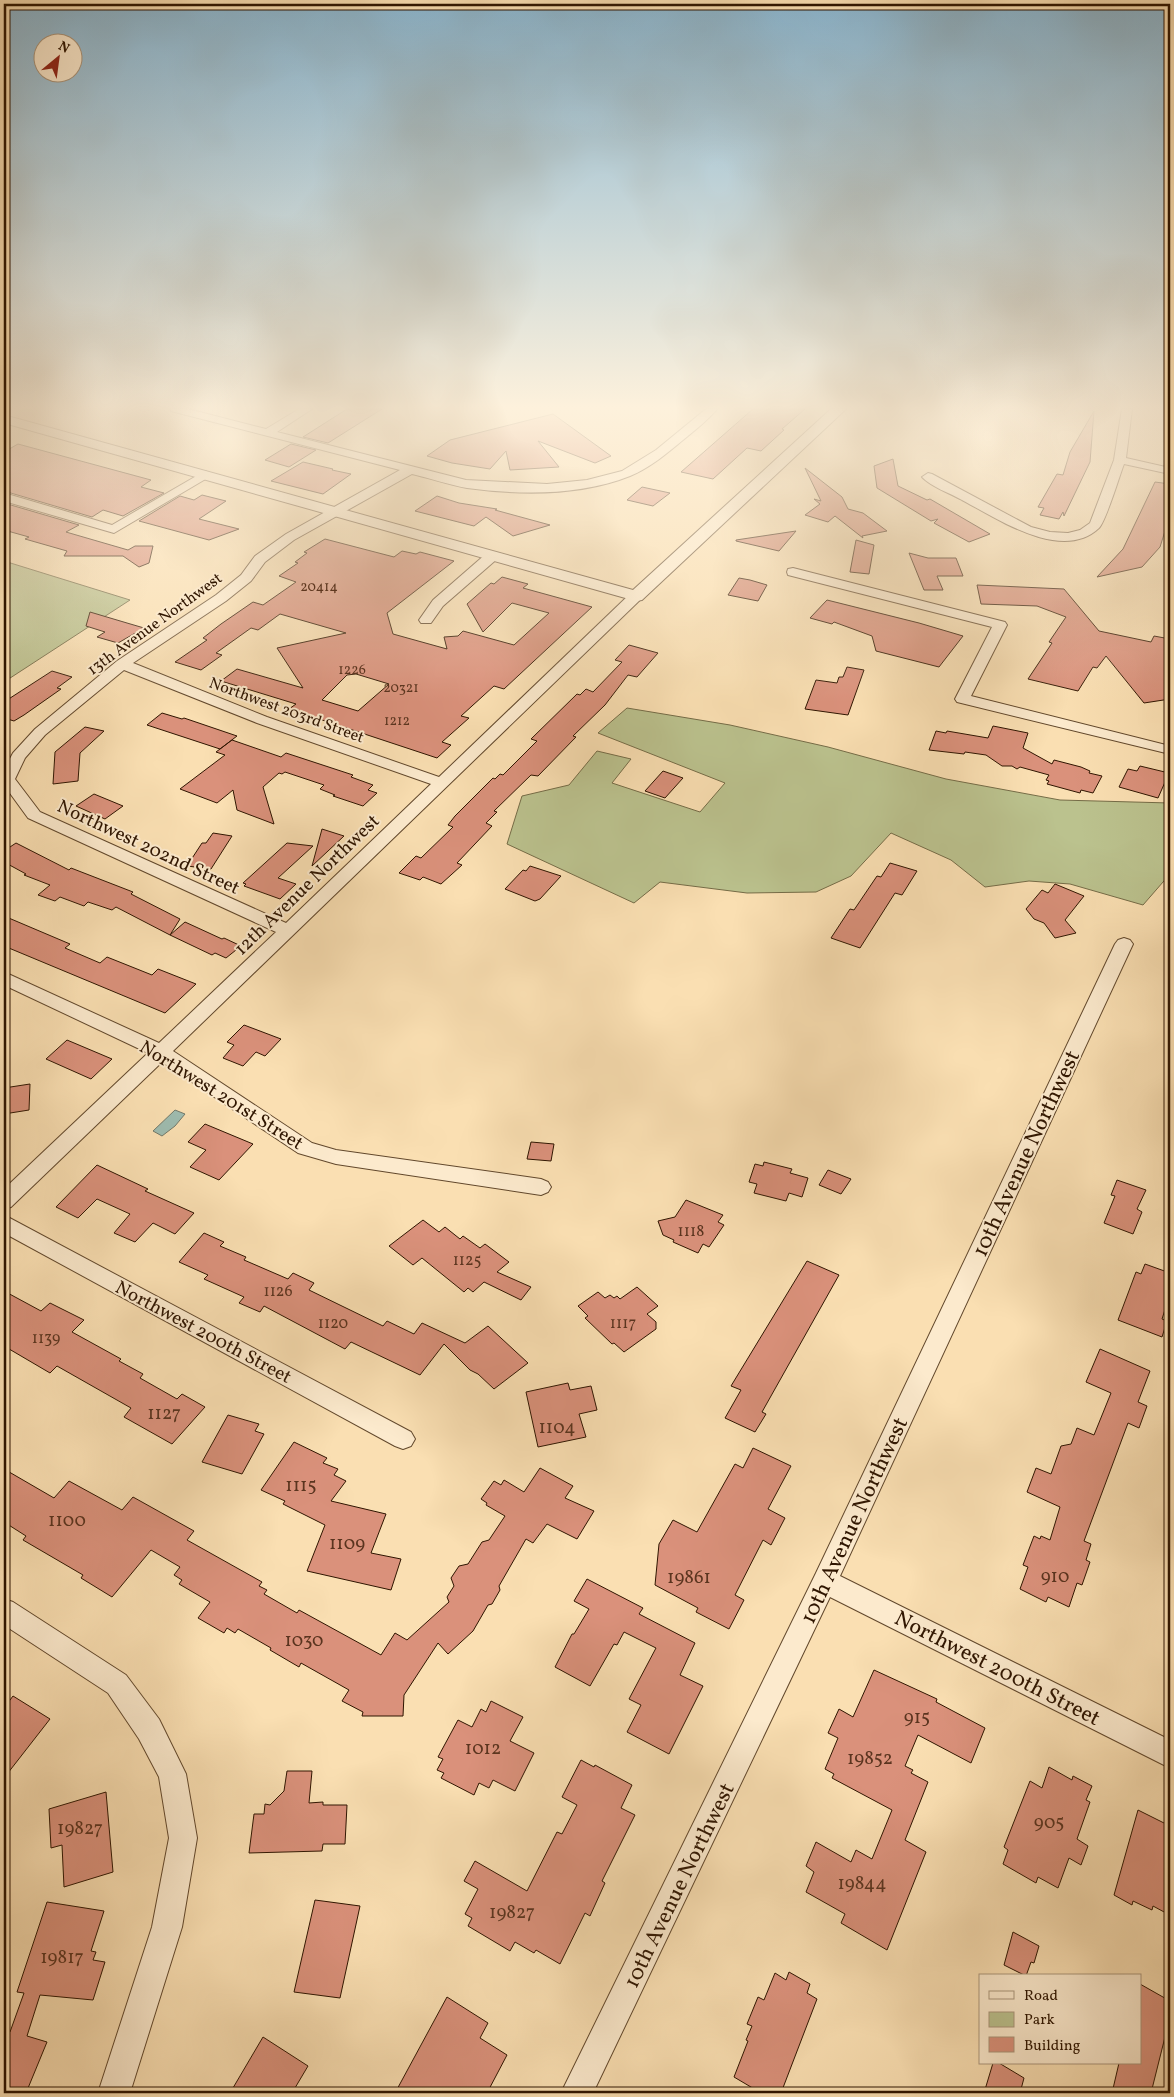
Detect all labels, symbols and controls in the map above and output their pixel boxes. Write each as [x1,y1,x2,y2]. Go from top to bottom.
north arrow [32,32,82,82]
text: N [55,37,73,59]
street label: 13th Avenue Northwest [83,568,228,681]
house number: 20414 [300,578,338,597]
house number: 1226 [338,661,366,680]
street label: Northwest 203rd Street [206,673,367,749]
house number: 20321 [383,679,419,698]
house number: 1212 [384,712,410,731]
street label: Northwest 202nd Street [53,794,244,902]
street label: 12th Avenue Northwest [229,809,386,962]
street label: Northwest 201st Street [134,1035,308,1157]
street label: 10th Avenue Northwest [966,1045,1089,1263]
house number: 1118 [678,1221,704,1243]
house number: 1125 [453,1250,481,1272]
street label: Northwest 200th Street [110,1275,296,1390]
house number: 1126 [263,1281,293,1303]
house number: 1120 [318,1313,348,1335]
house number: 1117 [610,1313,636,1335]
house number: 1139 [32,1328,60,1350]
house number: 1127 [147,1401,181,1427]
street label: 10th Avenue Northwest [794,1412,917,1630]
house number: 1104 [538,1415,576,1441]
house number: 1115 [285,1473,317,1499]
house number: 1100 [48,1508,86,1534]
house number: 1109 [329,1531,365,1557]
house number: 910 [1041,1564,1069,1590]
house number: 19861 [667,1565,711,1591]
street label: Northwest 200th Street [889,1604,1105,1735]
house number: 1030 [284,1628,324,1654]
house number: 915 [904,1705,930,1731]
house number: 1012 [465,1736,501,1762]
house number: 19852 [847,1746,893,1772]
street label: 10th Avenue Northwest [617,1778,744,1994]
house number: 905 [1034,1810,1064,1836]
house number: 19827 [57,1816,103,1842]
house number: 19844 [837,1871,887,1897]
house number: 19827 [489,1900,535,1926]
house number: 19817 [40,1945,84,1971]
legend [979,1974,1142,2064]
text: Road [1024,1986,1058,2007]
text: Park [1024,2010,1055,2031]
text: Building [1024,2036,1081,2057]

